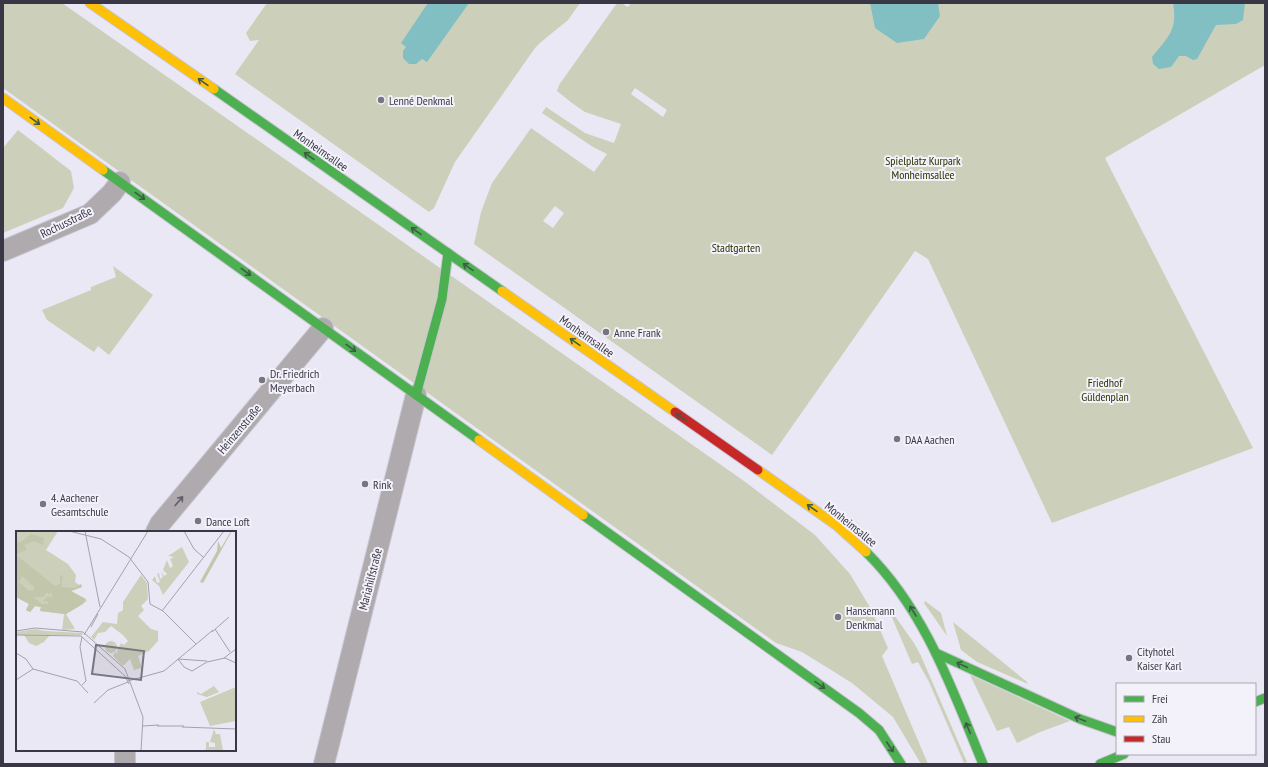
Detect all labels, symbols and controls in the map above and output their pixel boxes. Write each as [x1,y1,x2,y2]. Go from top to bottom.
one-way arrow [197,77,208,86]
place label: Lenné Denkmal [389,93,453,108]
marker: Lenné Denkmal [376,95,386,105]
one-way arrow [29,117,40,125]
street label: Monheimsallee [291,126,351,174]
one-way arrow [304,152,315,160]
park label: Spielplatz Kurpark Monheimsallee [885,153,961,182]
one-way arrow [135,192,146,200]
street label: Rochusstraße [38,203,94,241]
one-way arrow [410,227,421,235]
park label: Stadtgarten [712,240,760,255]
one-way arrow [463,263,474,271]
one-way arrow [240,268,251,276]
street label: Monheimsallee [557,312,617,360]
place label: Anne Frank [614,325,661,340]
marker: Anne Frank [601,327,611,337]
one-way arrow [569,338,580,346]
one-way arrow [346,344,357,352]
place label: Dr. Friedrich Meyerbach [270,366,319,395]
marker: Dr. Friedrich Meyerbach [257,375,267,385]
park label: Friedhof Güldenplan [1081,375,1129,404]
street label: Heinzenstraße [214,401,264,457]
one-way arrow [676,413,687,421]
place label: DAA Aachen [905,432,954,447]
marker: DAA Aachen [892,434,902,444]
place label: Rink [373,477,392,492]
marker: Rink [360,479,370,489]
place label: 4. Aachener Gesamtschule [51,490,108,519]
one-way arrow [175,495,184,506]
street label: Monheimsallee [822,498,880,550]
marker: 4. Aachener Gesamtschule [38,499,48,509]
one-way arrow [807,504,818,512]
place label: Dance Loft [206,514,250,529]
marker: Dance Loft [193,516,203,526]
inset map [16,531,236,751]
street label: Mariahilfstraße [355,547,385,611]
place label: Hansemann Denkmal [846,603,895,632]
one-way arrow [909,606,917,617]
marker: Hansemann Denkmal [833,612,843,622]
place label: Cityhotel Kaiser Karl [1137,644,1182,673]
marker: Cityhotel Kaiser Karl [1124,653,1134,663]
one-way arrow [957,661,969,668]
one-way arrow [814,681,825,689]
legend [1116,683,1256,755]
text: Frei [1152,691,1168,706]
text: Zäh [1152,711,1167,726]
one-way arrow [1075,715,1087,722]
one-way arrow [964,723,972,735]
text: Stau [1152,731,1170,746]
one-way arrow [886,741,894,752]

